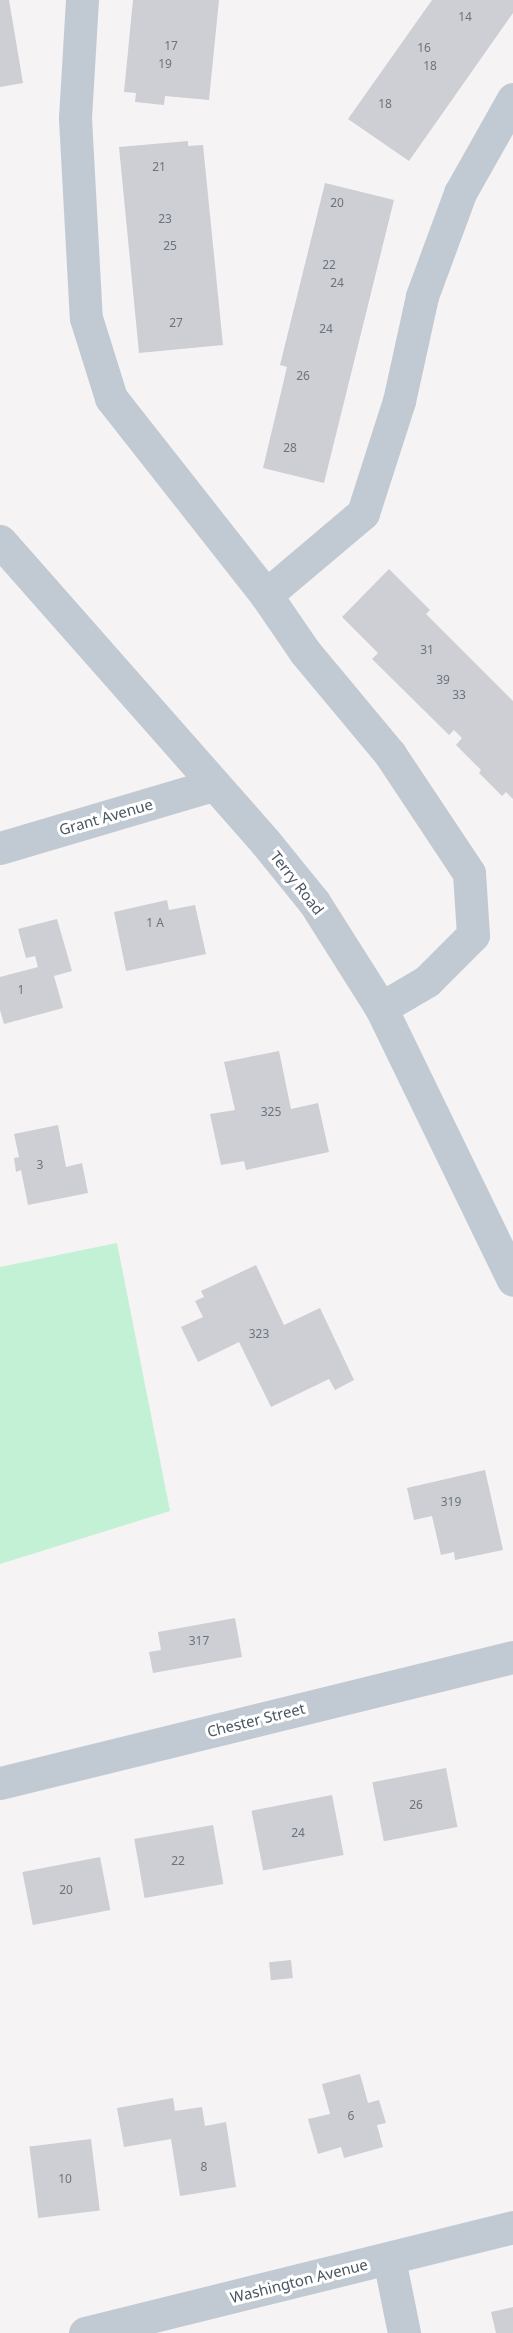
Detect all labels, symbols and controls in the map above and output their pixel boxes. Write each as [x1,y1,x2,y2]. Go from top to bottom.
house number: 14 [458,10,472,24]
house number: 17 [164,39,178,53]
house number: 16 [417,41,431,55]
house number: 19 [158,57,172,71]
house number: 18 [423,59,437,73]
house number: 18 [378,97,392,111]
house number: 21 [152,160,166,174]
house number: 20 [330,196,344,210]
house number: 23 [158,212,172,226]
house number: 25 [163,239,177,253]
house number: 22 [322,258,336,272]
house number: 24 [330,276,344,290]
house number: 27 [169,316,183,330]
house number: 24 [319,322,333,336]
house number: 26 [296,369,310,383]
house number: 28 [283,441,297,455]
house number: 31 [420,643,434,657]
house number: 39 [436,673,450,687]
house number: 33 [452,688,466,702]
street label: Grant Avenue [57,795,155,839]
street label: Terry Road [267,848,327,918]
house number: 1 A [146,916,164,930]
house number: 1 [18,983,24,997]
house number: 325 [261,1105,281,1119]
house number: 3 [37,1158,43,1172]
house number: 323 [249,1327,269,1341]
house number: 319 [441,1495,461,1509]
house number: 317 [189,1634,209,1648]
street label: Chester Street [205,1699,307,1741]
house number: 26 [409,1798,423,1812]
house number: 24 [291,1826,305,1840]
house number: 22 [171,1854,185,1868]
house number: 20 [59,1883,73,1897]
house number: 6 [348,2109,354,2123]
house number: 8 [201,2160,207,2174]
house number: 10 [58,2172,72,2186]
street label: Washington Avenue [228,2255,370,2307]

